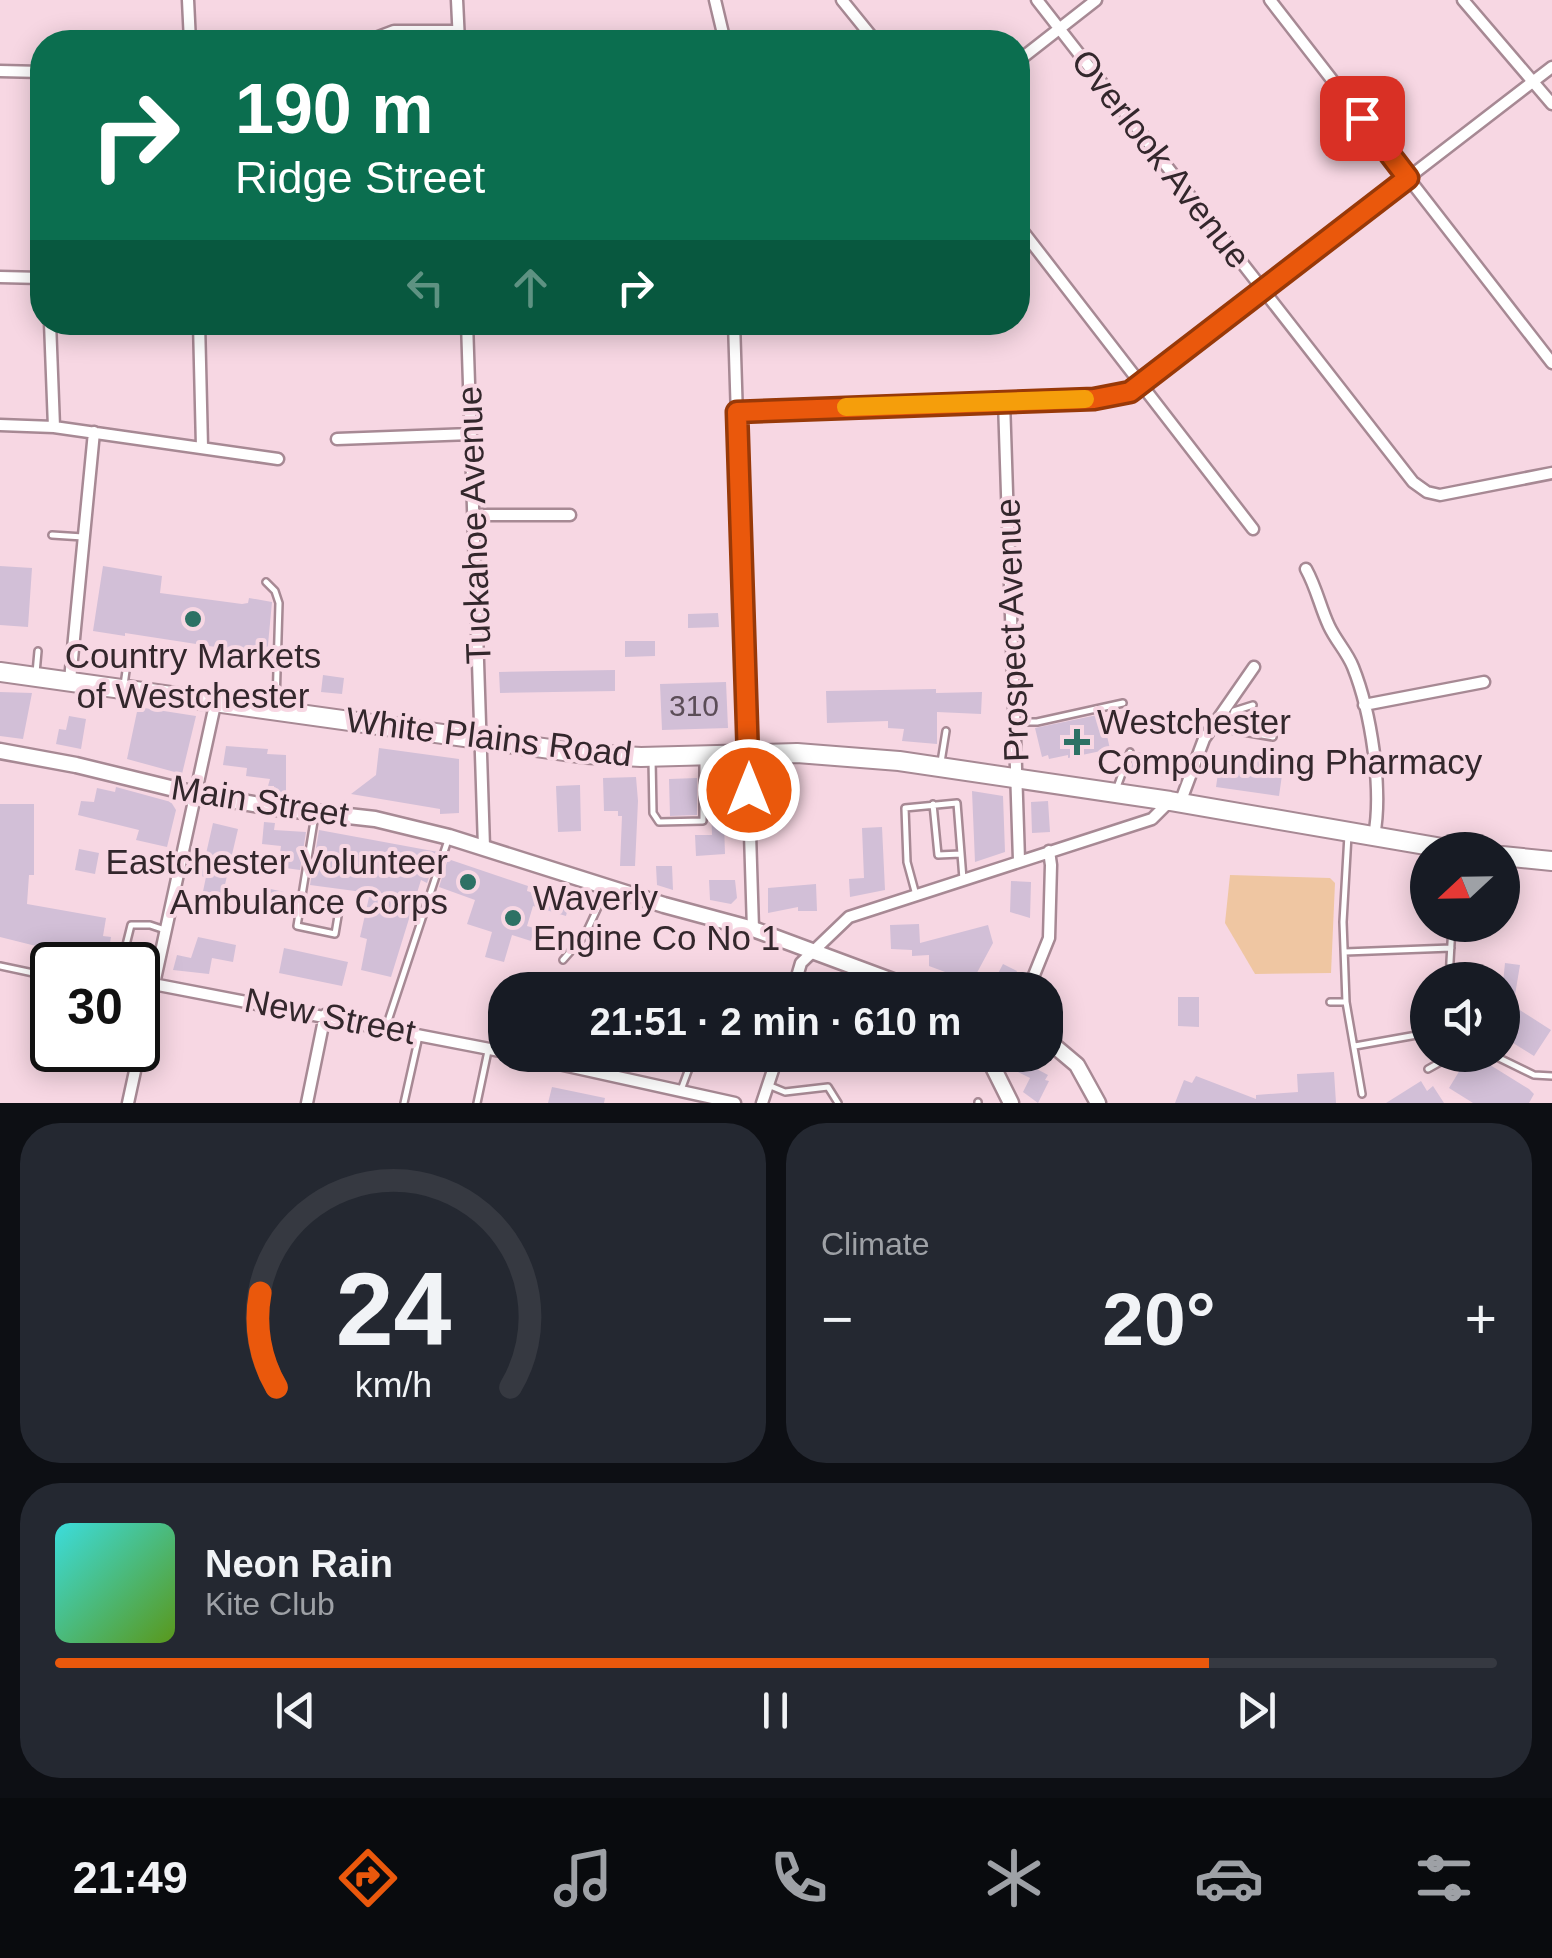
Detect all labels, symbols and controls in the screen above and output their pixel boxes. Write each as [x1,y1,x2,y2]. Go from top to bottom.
street label: Overlook Avenue [1064,42,1259,275]
icon: right [70,70,200,200]
text: 190 m [235,70,433,148]
pin [1320,76,1405,161]
icon: arrive [1335,91,1390,146]
text: Ridge Street [235,152,485,203]
icon: left [398,260,453,315]
icon: ahead [503,260,558,315]
icon: right [608,260,663,315]
street label: Tuckahoe Avenue [449,385,498,665]
street label: Prospect Avenue [987,497,1036,763]
marker: Country Markets of Westchester [182,608,204,630]
place label: Country Markets of Westchester [65,636,321,715]
house number: 310 [669,689,719,722]
street label: White Plains Road [344,700,634,773]
place label: Westchester Compounding Pharmacy [1097,702,1483,781]
marker: Westchester Compounding Pharmacy [1066,731,1088,753]
position arrow [697,738,801,842]
street label: Main Street [169,767,352,834]
north arrow [1410,832,1520,942]
map controls [1410,832,1520,1072]
place label: Eastchester Volunteer Ambulance Corps [106,842,448,921]
marker: Eastchester Volunteer Ambulance Corps [457,871,479,893]
place label: Waverly Engine Co No 1 [533,878,780,957]
marker: Waverly Engine Co No 1 [502,907,524,929]
speed limit sign: 30 [30,942,160,1072]
button: sound [1410,962,1520,1072]
street label: New Street [241,980,419,1051]
text: 21:51 · 2 min · 610 m [590,1001,961,1043]
text: Climate [821,1226,929,1262]
text: 24 [335,1251,451,1367]
text: 20° [1102,1277,1216,1361]
text: − [821,1288,853,1350]
text: + [1465,1288,1497,1350]
text: km/h [354,1365,432,1405]
text: Neon Rain [205,1543,393,1585]
text: Kite Club [205,1586,335,1622]
icon: previous [268,1683,323,1738]
icon: pause [748,1683,803,1738]
icon: next [1229,1683,1284,1738]
icon: directions [333,1843,403,1913]
icon: music [548,1843,618,1913]
icon: phone [764,1843,834,1913]
icon: climate [979,1843,1049,1913]
icon: car [1194,1843,1264,1913]
icon: filters [1409,1843,1479,1913]
text: 21:49 [73,1852,188,1903]

